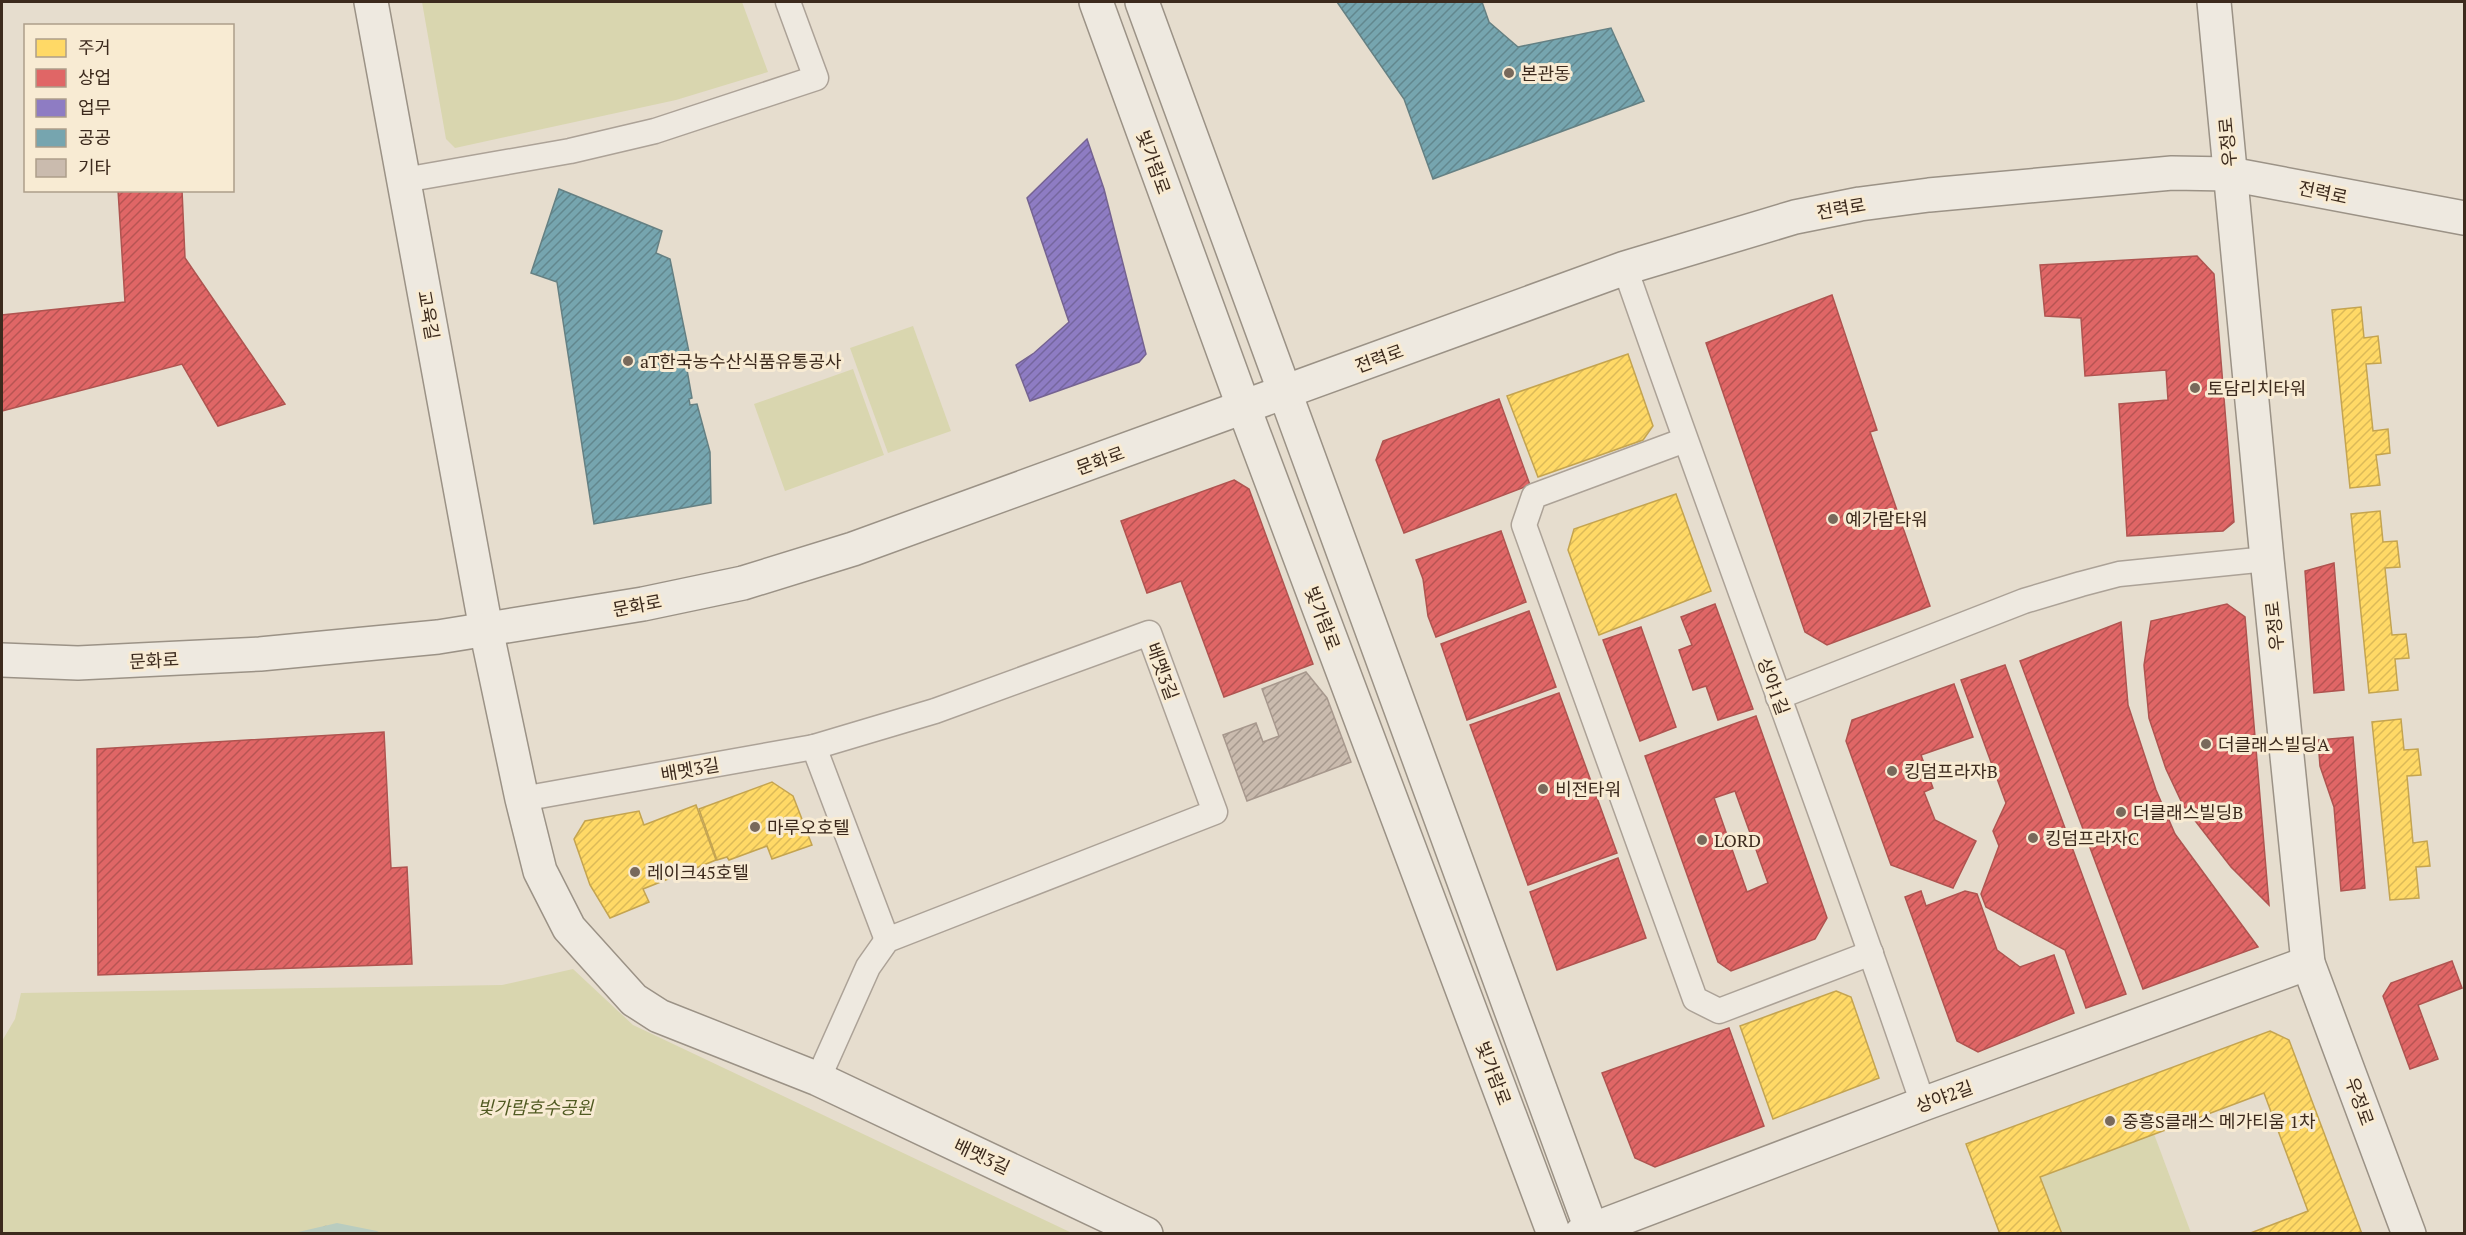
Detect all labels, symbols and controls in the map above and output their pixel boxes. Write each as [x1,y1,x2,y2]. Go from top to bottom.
legend [24,24,234,192]
text: 주거 [78,35,111,59]
place label: 본관동 [1521,61,1571,85]
text: 상업 [78,65,111,89]
marker: 본관동 [1502,66,1516,80]
text: 업무 [78,95,111,119]
street label: 우정로 [2213,116,2241,168]
text: 공공 [78,125,111,149]
street label: 빛가람로 [1131,127,1177,197]
text: 기타 [78,155,112,179]
street label: 전력로 [2296,175,2350,209]
street label: 전력로 [1814,192,1868,224]
street label: 교육길 [413,288,445,342]
street label: 전력로 [1352,338,1406,378]
place label: aT한국농수산식품유통공사 [640,349,842,373]
marker: aT한국농수산식품유통공사 [621,354,635,368]
place label: 토담리치타워 [2207,376,2306,400]
marker: 토담리치타워 [2188,381,2202,395]
street label: 문화로 [1073,440,1127,480]
place label: 예가람타워 [1845,507,1928,531]
marker: 예가람타워 [1826,512,1840,526]
street label: 빛가람로 [1300,583,1346,653]
street label: 문화로 [610,588,664,622]
street label: 우정로 [2259,600,2289,652]
street label: 배멧3길 [1142,639,1184,703]
street label: 문화로 [129,647,179,673]
street label: 상야1길 [1753,654,1795,718]
place label: 더클래스빌딩A [2218,732,2330,756]
marker: 더클래스빌딩A [2199,737,2213,751]
street label: 배멧3길 [659,752,721,786]
place label: 킹덤프라자B [1904,759,1998,783]
marker: 킹덤프라자B [1885,764,1899,778]
place label: 비전타워 [1555,777,1621,801]
marker: 비전타워 [1536,782,1550,796]
place label: 더클래스빌딩B [2133,800,2243,824]
marker: 더클래스빌딩B [2114,805,2128,819]
place label: 마루오호텔 [767,815,850,839]
marker: 마루오호텔 [748,820,762,834]
place label: 킹덤프라자C [2045,826,2139,850]
place label: LORD [1714,828,1761,852]
marker: 킹덤프라자C [2026,831,2040,845]
marker: LORD [1695,833,1709,847]
place label: 레이크45호텔 [647,860,749,884]
marker: 레이크45호텔 [628,865,642,879]
street label: 빛가람로 [1471,1038,1517,1108]
street label: 우정로 [2340,1074,2380,1128]
street label: 상야2길 [1912,1075,1976,1117]
park label: 빛가람호수공원 [477,1095,594,1119]
place label: 중흥S클래스 메가티움 1차 [2122,1109,2316,1133]
marker: 중흥S클래스 메가티움 1차 [2103,1114,2117,1128]
street label: 배멧3길 [950,1133,1014,1179]

